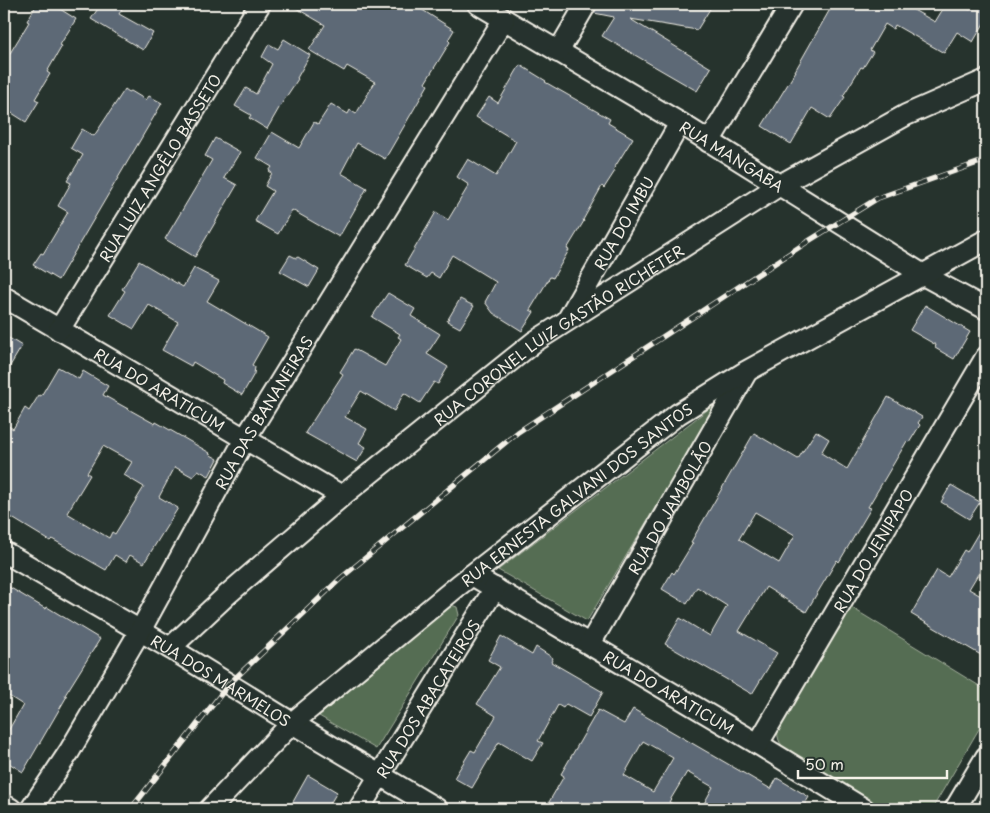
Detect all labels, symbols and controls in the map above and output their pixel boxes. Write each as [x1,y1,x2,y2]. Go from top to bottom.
street label: RUA LUIZ ANGÊLO BASSETO [92,69,226,266]
street label: RUA MANGABA [676,114,789,197]
street label: RUA DO IMBU [587,172,659,274]
street label: RUA CORONEL LUIZ GASTÃO RICHETER [428,238,688,430]
street label: RUA DAS BANANEIRAS [208,331,318,493]
street label: RUA DO ARATICUM [90,341,230,436]
street label: RUA ERNESTA GALVANI DOS SANTOS [455,396,697,591]
street label: RUA DO JAMBOLÃO [621,436,716,578]
street label: RUA DO JENIPAPO [827,484,918,616]
street label: RUA DOS ABACATEIROS [369,614,485,782]
street label: RUA DOS MARMELOS [147,628,296,731]
street label: RUA DO ARATICUM [599,644,739,739]
scale bar [798,748,946,780]
text: 50 m [805,752,844,775]

